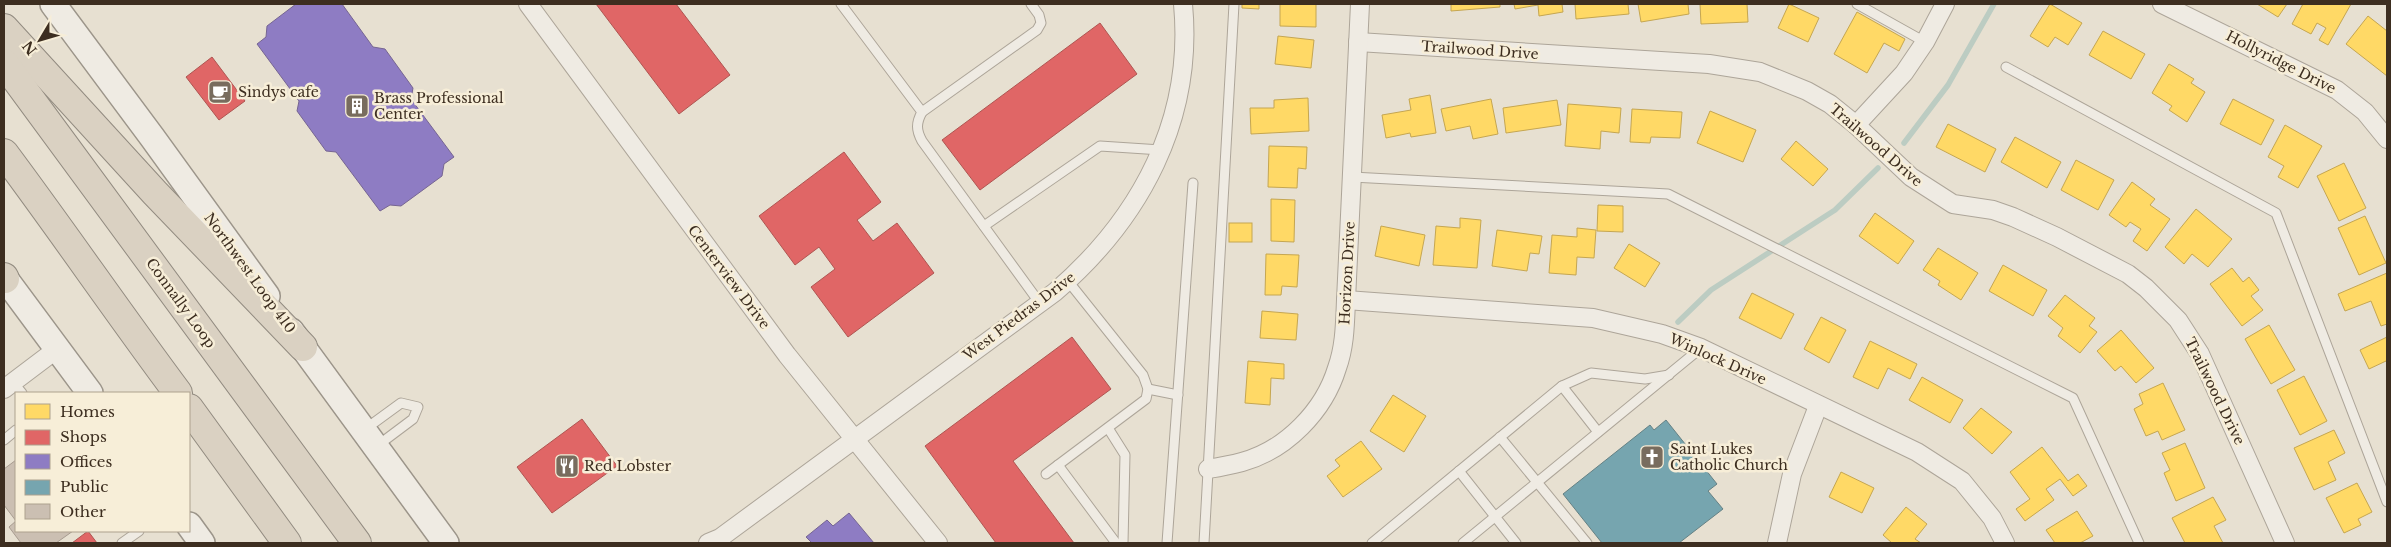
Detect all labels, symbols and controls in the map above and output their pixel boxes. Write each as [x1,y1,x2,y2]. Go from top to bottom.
north arrow [15,15,65,65]
street label: Hollyridge Drive [2223,27,2339,97]
text: N [19,37,41,59]
street label: Trailwood Drive [1421,37,1539,63]
cafe icon: Sindys cafe [207,79,233,105]
place label: Sindys cafe [238,83,319,101]
place label: Brass Professional Center [374,89,504,123]
building icon: Brass Professional Center [344,93,370,119]
street label: Trailwood Drive [1826,100,1926,190]
street label: Northwest Loop 410 [200,209,300,337]
street label: Centerview Drive [684,221,774,333]
street label: Horizon Drive [1335,221,1359,325]
street label: Connally Loop [142,254,220,352]
street label: West Piedras Drive [959,268,1079,365]
street label: Winlock Drive [1666,329,1769,388]
street label: Trailwood Drive [2181,334,2249,448]
legend [15,392,190,532]
text: Homes [60,402,115,421]
text: Shops [60,427,107,446]
place label: Saint Lukes Catholic Church [1670,440,1788,474]
church icon: Saint Lukes Catholic Church [1639,444,1665,470]
text: Offices [60,452,112,471]
restaurant icon: Red Lobster [554,453,580,479]
place label: Red Lobster [584,457,672,475]
text: Public [60,477,108,496]
text: Other [60,502,107,521]

